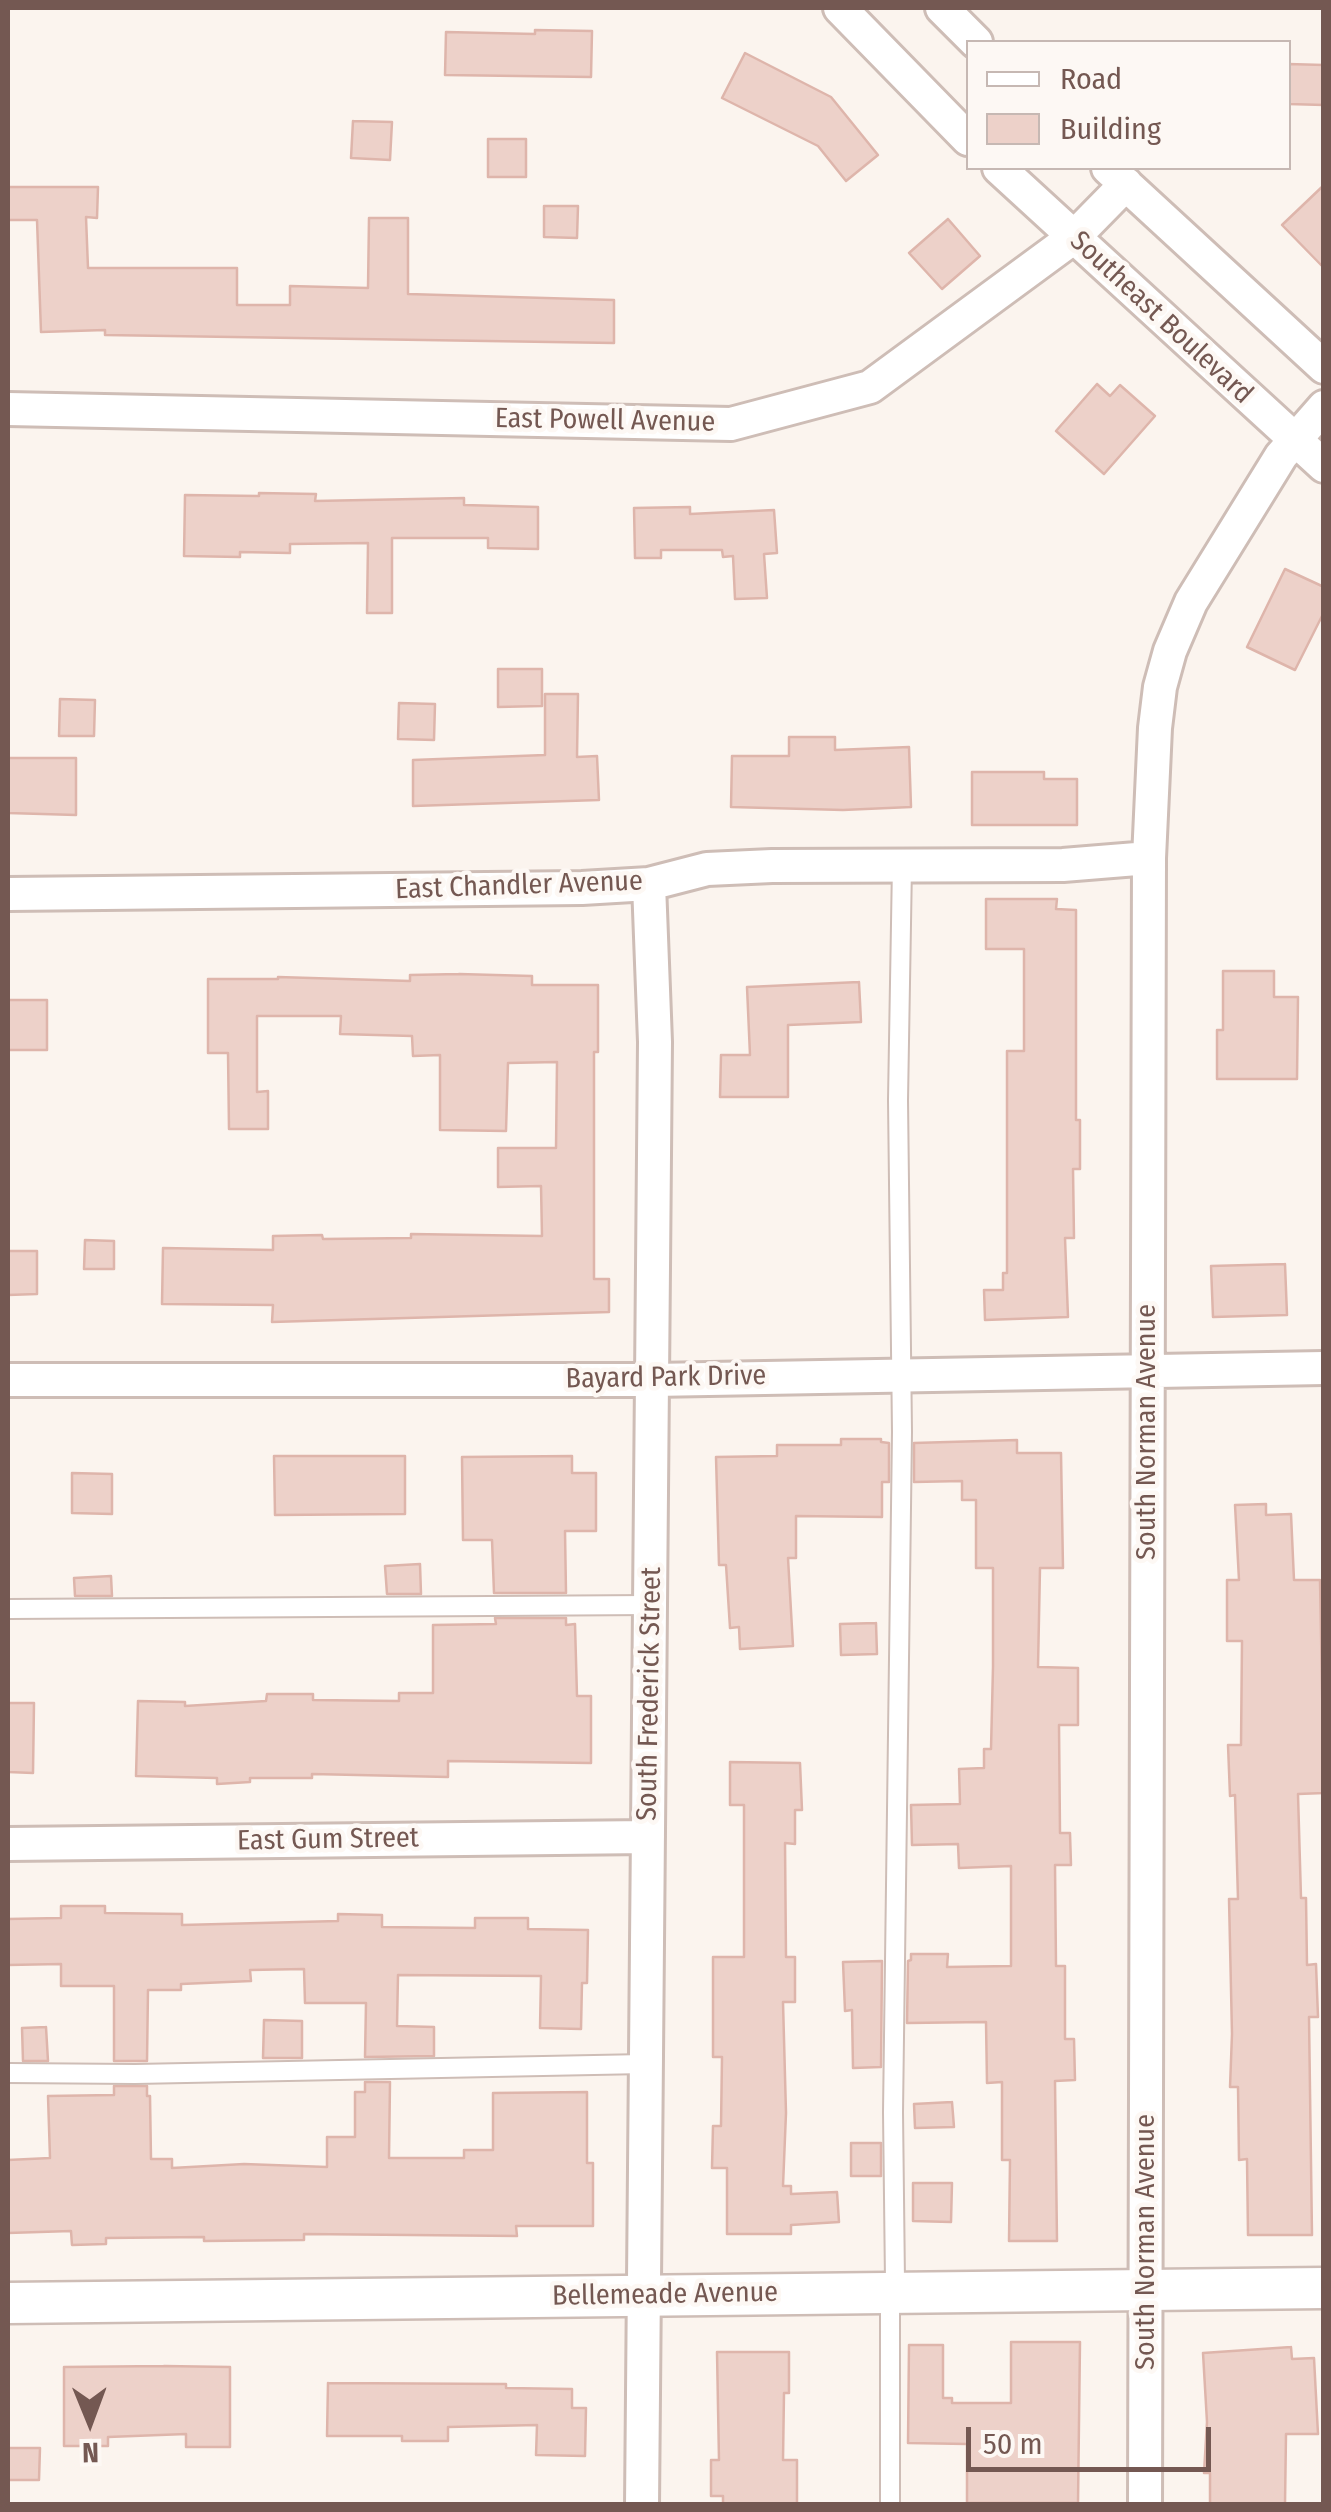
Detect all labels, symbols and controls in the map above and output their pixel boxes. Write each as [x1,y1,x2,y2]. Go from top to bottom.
legend [966,40,1291,170]
text: Road [1060,61,1122,97]
text: Building [1060,111,1161,147]
street label: Southeast Boulevard [1063,225,1259,411]
street label: East Powell Avenue [495,402,715,440]
street label: East Chandler Avenue [395,865,643,907]
street label: South Norman Avenue [1130,1304,1164,1560]
street label: Bayard Park Drive [565,1359,767,1397]
street label: South Frederick Street [631,1567,669,1821]
street label: East Gum Street [237,1822,419,1858]
street label: South Norman Avenue [1129,2114,1163,2370]
street label: Bellemeade Avenue [552,2276,778,2314]
north arrow [40,2372,140,2472]
scale bar [971,2407,1216,2469]
text: 50 m [983,2426,1043,2462]
text: N [82,2436,99,2469]

